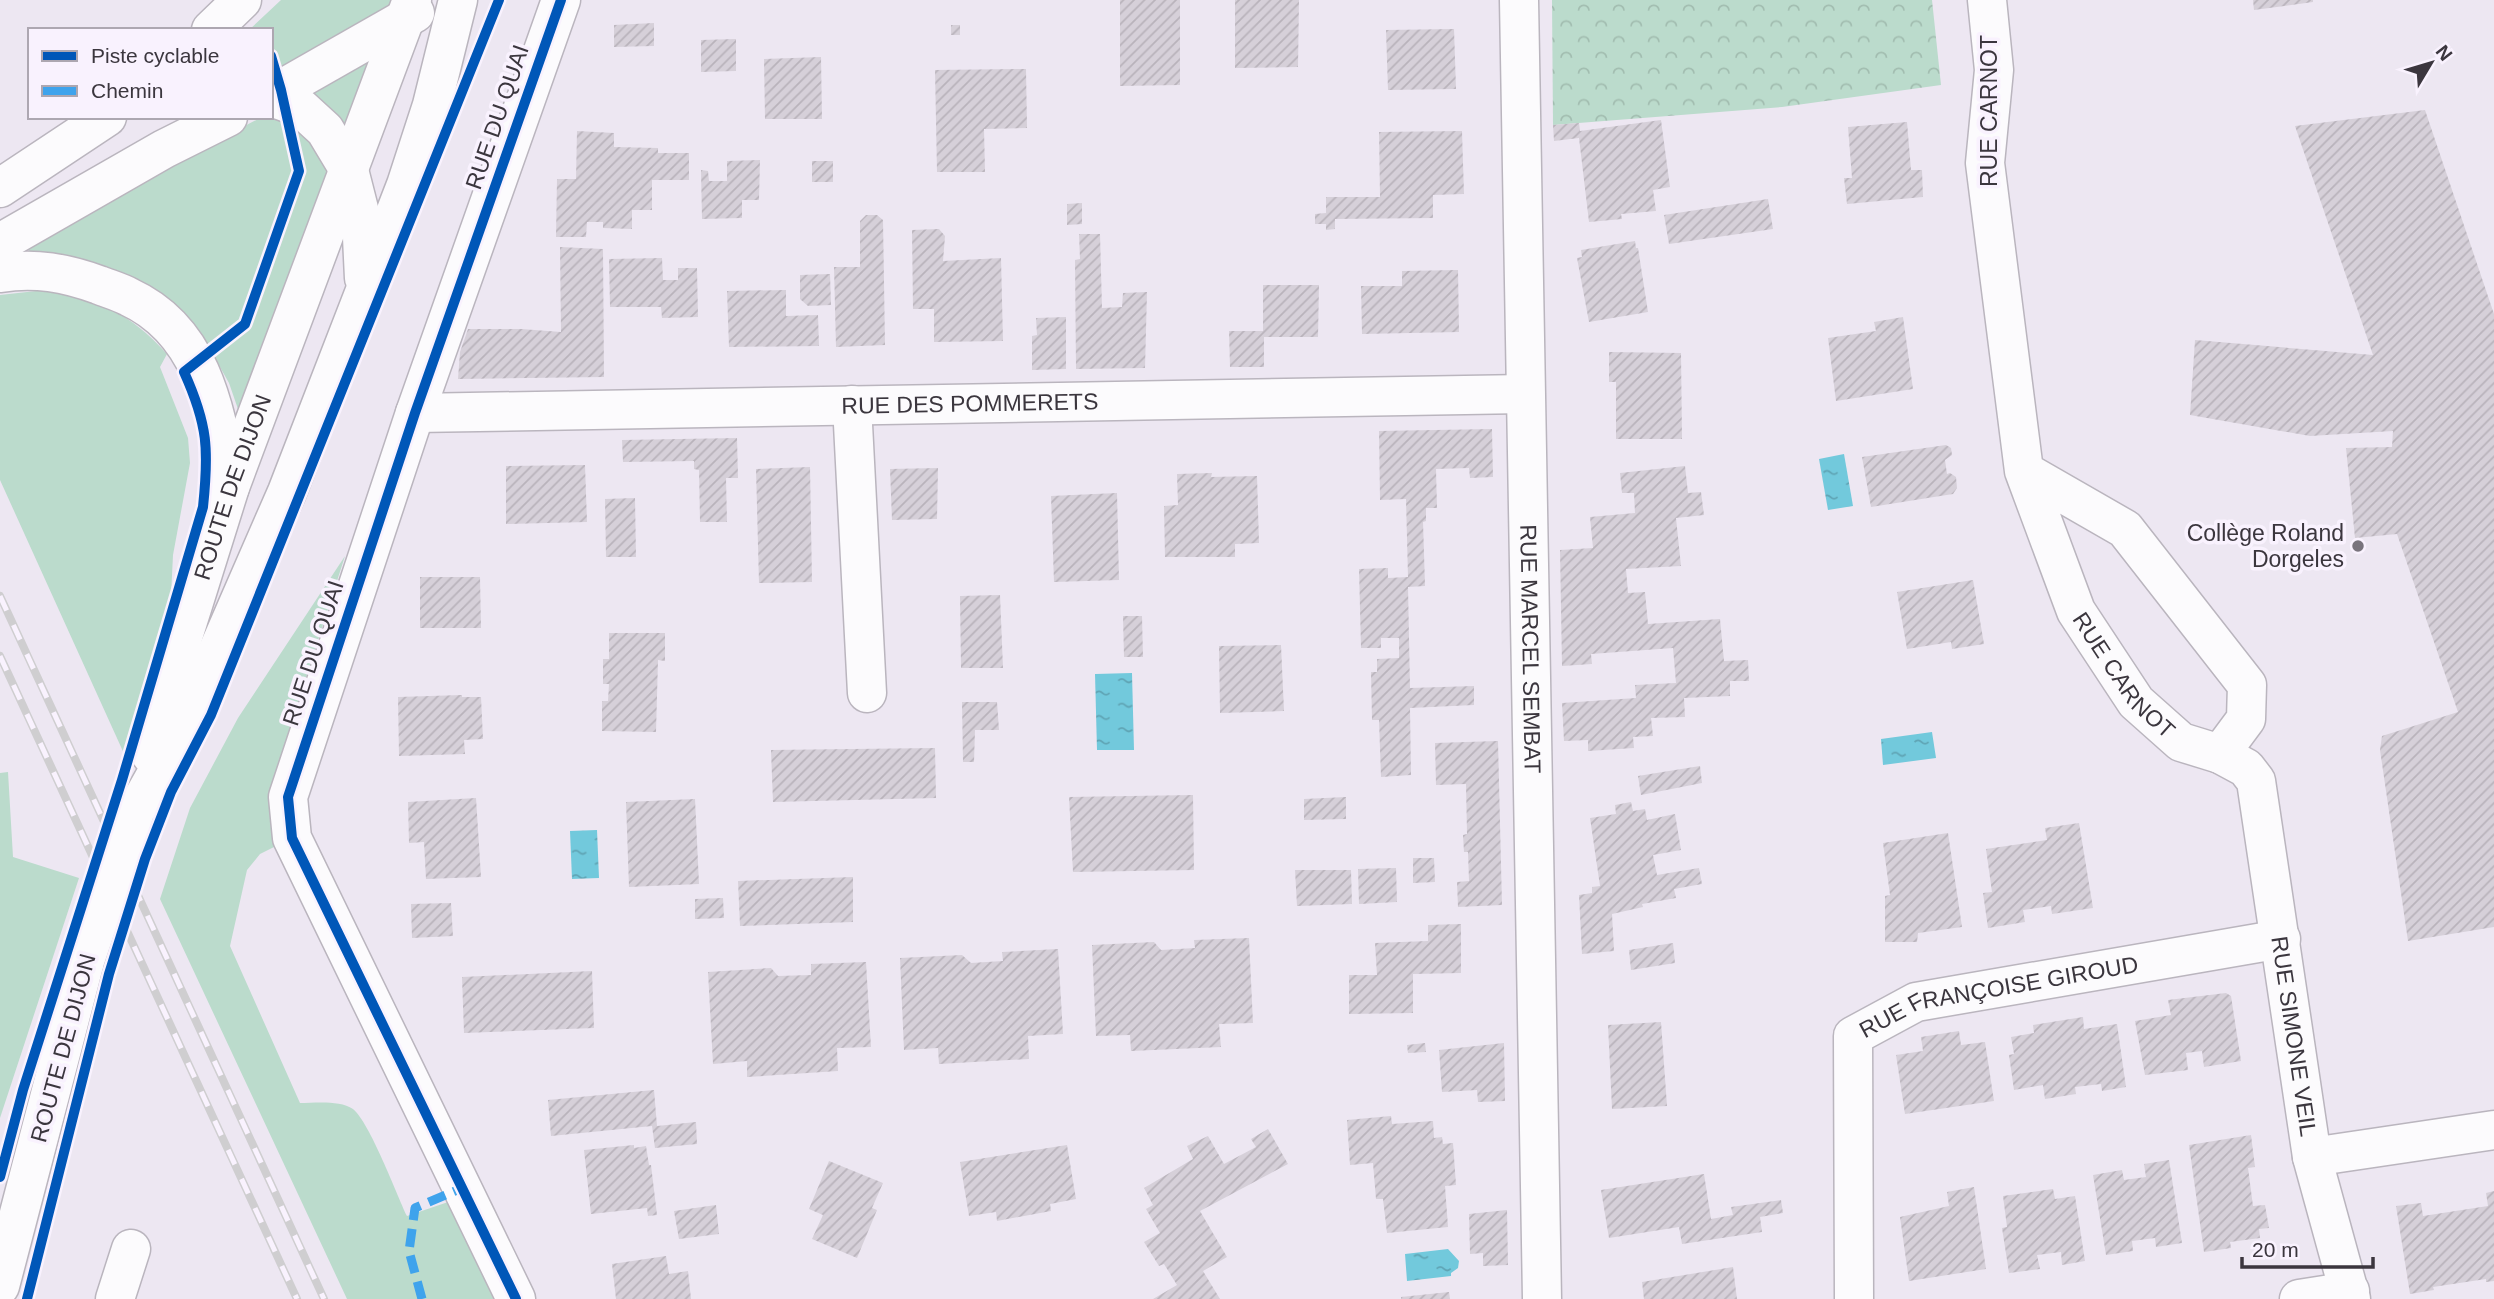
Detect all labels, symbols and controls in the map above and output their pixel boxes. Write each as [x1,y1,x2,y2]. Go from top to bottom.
legend [28,28,273,119]
north arrow [2396,28,2466,98]
street label: RUE CARNOT [1976,35,2002,187]
street label: RUE DU QUAI [460,41,534,193]
text: N [2432,41,2457,65]
text: Piste cyclable [91,44,219,67]
text: Chemin [91,79,163,102]
street label: RUE DES POMMERETS [841,388,1099,419]
street label: ROUTE DE DIJON [189,391,276,583]
place label: Collège Roland Dorgeles [2187,520,2344,572]
street label: RUE MARCEL SEMBAT [1515,524,1546,774]
marker: Collège Roland Dorgeles [2350,538,2366,554]
street label: RUE DU QUAI [277,577,349,729]
street label: RUE CARNOT [2068,607,2180,743]
street label: RUE SIMONE VEIL [2266,934,2322,1138]
street label: ROUTE DE DIJON [25,951,101,1145]
street label: RUE FRANÇOISE GIROUD [1855,951,2140,1043]
scale bar [2242,1226,2373,1270]
text: 20 m [2252,1238,2299,1261]

